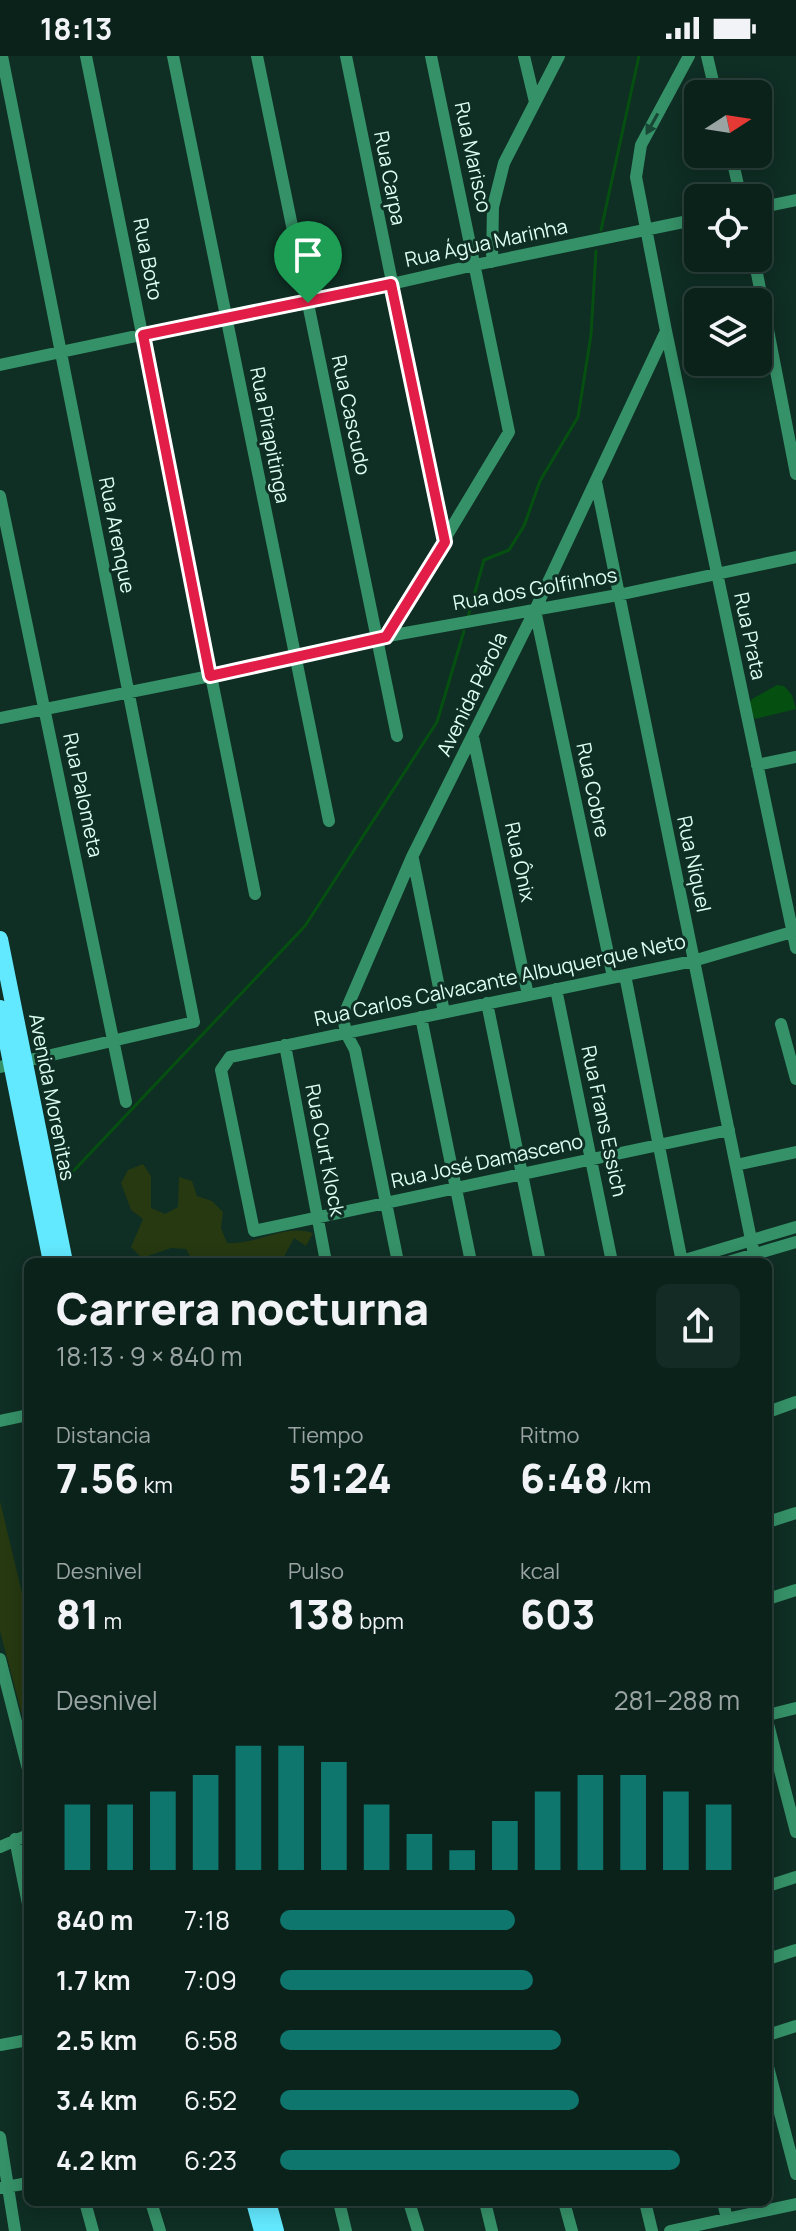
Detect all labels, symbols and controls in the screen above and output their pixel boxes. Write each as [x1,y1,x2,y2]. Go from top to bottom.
text: 18:13 [40,8,112,49]
north arrow [684,80,772,168]
map controls [684,80,772,376]
street label: Rua Marisco [449,99,498,215]
one-way arrow [645,113,659,136]
street label: Rua Carpa [368,129,413,227]
button: locate [684,184,772,272]
street label: Rua Água Marinha [402,212,570,273]
street label: Rua Boto [127,216,170,302]
pin [274,221,342,303]
icon: arrive [286,233,330,277]
button: layers [684,288,772,376]
street label: Rua Cascudo [326,352,377,478]
street label: Rua Pirapitinga [244,364,297,505]
street label: Rua Arenque [93,474,142,595]
street label: Rua dos Golfinhos [451,561,619,616]
street label: Rua Prata [728,590,773,682]
street label: Avenida Pérola [430,627,513,760]
street label: Rua Palometa [57,730,110,860]
street label: Rua Cobre [570,740,617,840]
street label: Rua Níquel [671,813,718,915]
street label: Rua Ônix [499,819,542,905]
street label: Rua Carlos Calvacante Albuquerque Neto [312,927,688,1032]
street label: Avenida Morenitas [23,1011,82,1183]
street label: Rua Frans Essich [575,1043,634,1199]
street label: Rua Curt Klock [299,1081,352,1219]
street label: Rua José Damasceno [388,1127,586,1194]
text: Carrera nocturna [56,1278,429,1338]
button: share [656,1284,740,1368]
text: 18:13 · 9 × 840 m [56,1338,243,1374]
text: Distancia [56,1420,151,1450]
text: Tiempo [288,1420,363,1450]
text: Ritmo [520,1420,579,1450]
text: 7.56 [56,1450,139,1505]
text: 51:24 [288,1450,392,1505]
text: 6:48 [520,1450,609,1505]
text: km [139,1470,173,1500]
text: /km [609,1470,651,1500]
text: Desnivel [56,1556,142,1586]
text: Pulso [288,1556,344,1586]
text: kcal [520,1556,560,1586]
text: 81 [56,1586,99,1641]
text: 138 [288,1586,355,1641]
text: 603 [520,1586,595,1641]
text: m [99,1606,122,1636]
text: bpm [355,1606,404,1636]
text: Desnivel [56,1682,158,1718]
text: 281–288 m [614,1682,740,1718]
text: 840 m [56,1902,133,1938]
text: 7:18 [184,1902,230,1938]
text: 1.7 km [56,1962,131,1998]
text: 7:09 [184,1962,237,1998]
text: 2.5 km [56,2022,137,2058]
text: 6:58 [184,2022,238,2058]
text: 3.4 km [56,2082,137,2118]
text: 6:52 [184,2082,237,2118]
text: 4.2 km [56,2142,137,2178]
text: 6:23 [184,2142,237,2178]

